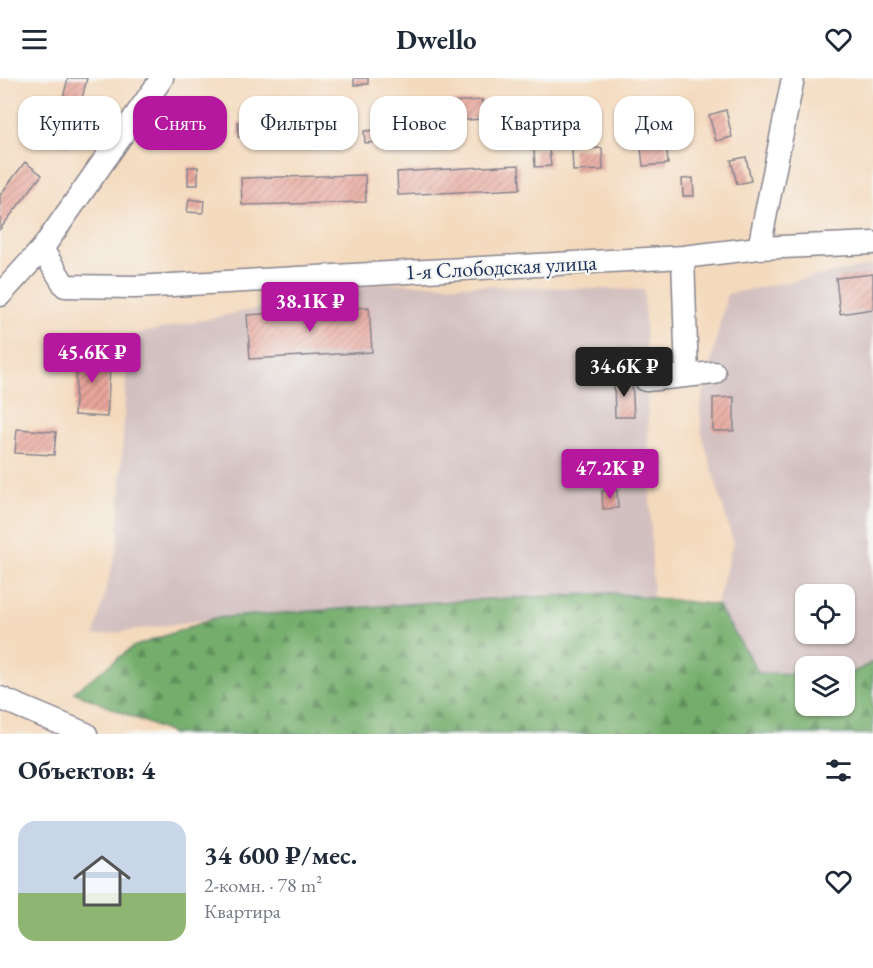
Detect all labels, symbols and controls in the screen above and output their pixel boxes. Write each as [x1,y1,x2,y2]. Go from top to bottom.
text: Dwello [396,22,477,57]
icon: menu [18,23,51,56]
icon: heart [822,23,855,56]
chip: Купить [18,96,121,150]
chip: Снять [133,96,227,150]
chip: Фильтры [239,96,358,150]
chip: Новое [370,96,467,150]
chip: Квартира [479,96,602,150]
chip: Дом [614,96,694,150]
street label: 1-я Слободская улица [404,247,598,287]
pin: 38.1K ₽ [255,282,365,333]
text: 38.1K ₽ [276,288,344,314]
pin: 45.6K ₽ [37,333,147,384]
text: 45.6K ₽ [58,339,126,365]
pin: 34.6K ₽ [569,347,679,398]
text: 34.6K ₽ [590,353,658,379]
pin: 47.2K ₽ [555,449,665,500]
text: 47.2K ₽ [576,455,644,481]
map controls [795,584,855,716]
button: locate [795,584,855,644]
button: layers [795,656,855,716]
text: Объектов: 4 [18,753,155,787]
icon: filters [822,754,855,787]
text: 34 600 ₽/мес. [204,838,357,872]
icon: home [66,845,138,917]
icon: heart [822,865,855,898]
text: 2-комн. · 78 m² [204,872,322,898]
text: Квартира [204,898,281,924]

